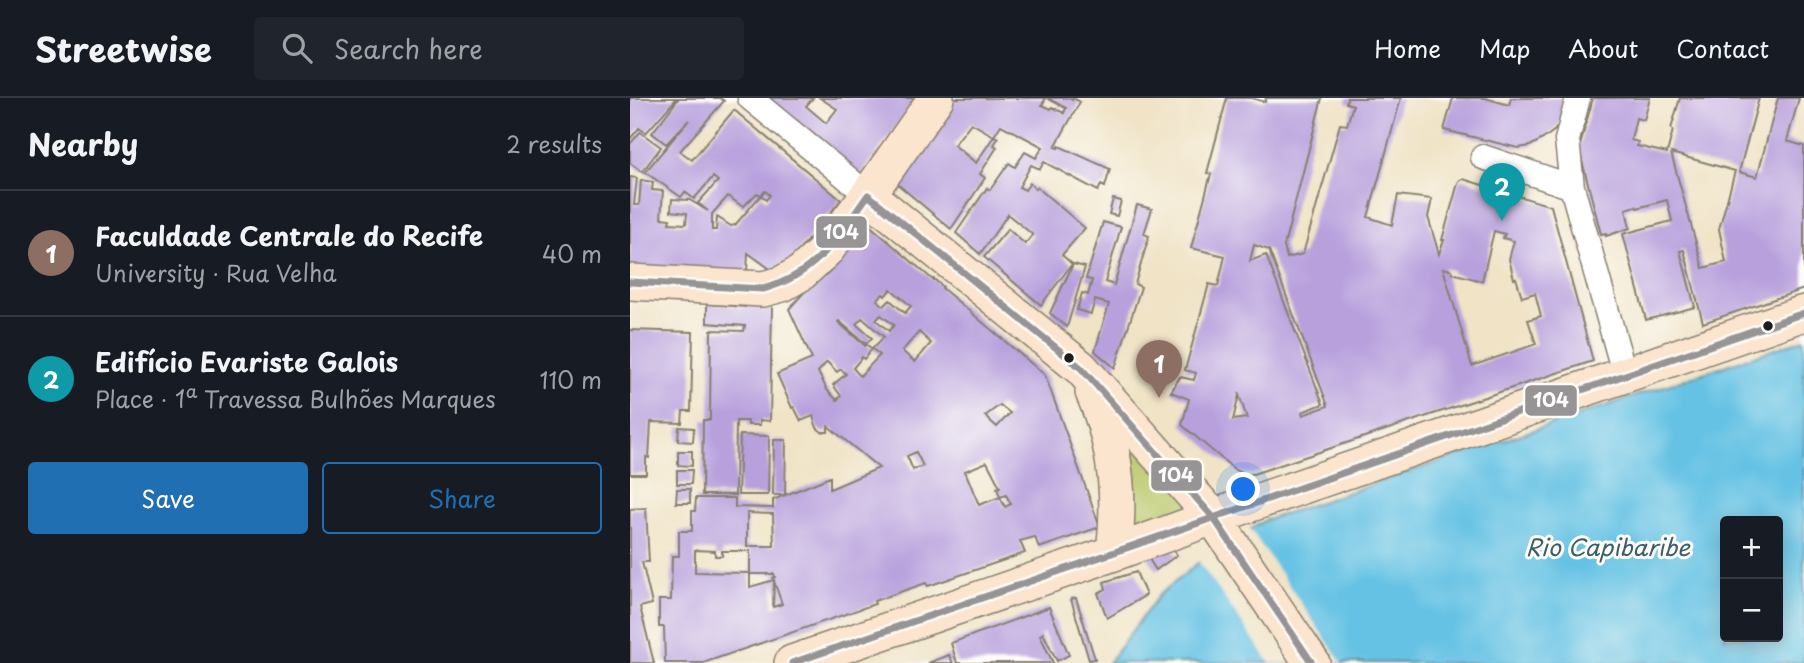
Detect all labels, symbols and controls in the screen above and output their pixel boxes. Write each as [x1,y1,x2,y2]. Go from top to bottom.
search box [254,17,744,80]
text: Streetwise [35,23,212,73]
icon: search [278,29,316,67]
text: Search here [334,29,483,68]
text: Home [1374,30,1441,66]
text: Map [1479,30,1530,66]
text: About [1568,30,1638,66]
text: Contact [1676,30,1769,66]
text: Nearby [28,121,138,166]
text: 2 results [506,126,602,161]
pin: 2 [1479,163,1525,221]
line badge: 104 [815,215,868,249]
text: Faculdade Centrale do Recife [95,216,483,255]
text: 104 [823,217,859,245]
text: 1 [46,236,57,271]
text: 40 m [542,236,602,271]
text: University · Rua Velha [95,255,337,290]
unlabelled marker [1761,319,1775,333]
pin: 1 [1136,340,1182,398]
text: Edifício Evariste Galois [95,342,398,381]
unlabelled marker [1062,351,1076,365]
text: 2 [43,362,59,397]
text: 110 m [540,362,602,397]
text: Place · 1ª Travessa Bulhões Marques [95,381,496,416]
line badge: 104 [1524,384,1578,417]
text: 104 [1533,385,1569,413]
line badge: 104 [1150,459,1203,492]
text: 104 [1158,460,1194,488]
button: Save [28,462,308,534]
button: Share [322,462,602,534]
your location [1226,472,1260,506]
map controls [1720,516,1783,642]
button: + [1720,516,1783,579]
water label: Rio Capibaribe [1526,529,1691,564]
button: − [1720,579,1783,642]

